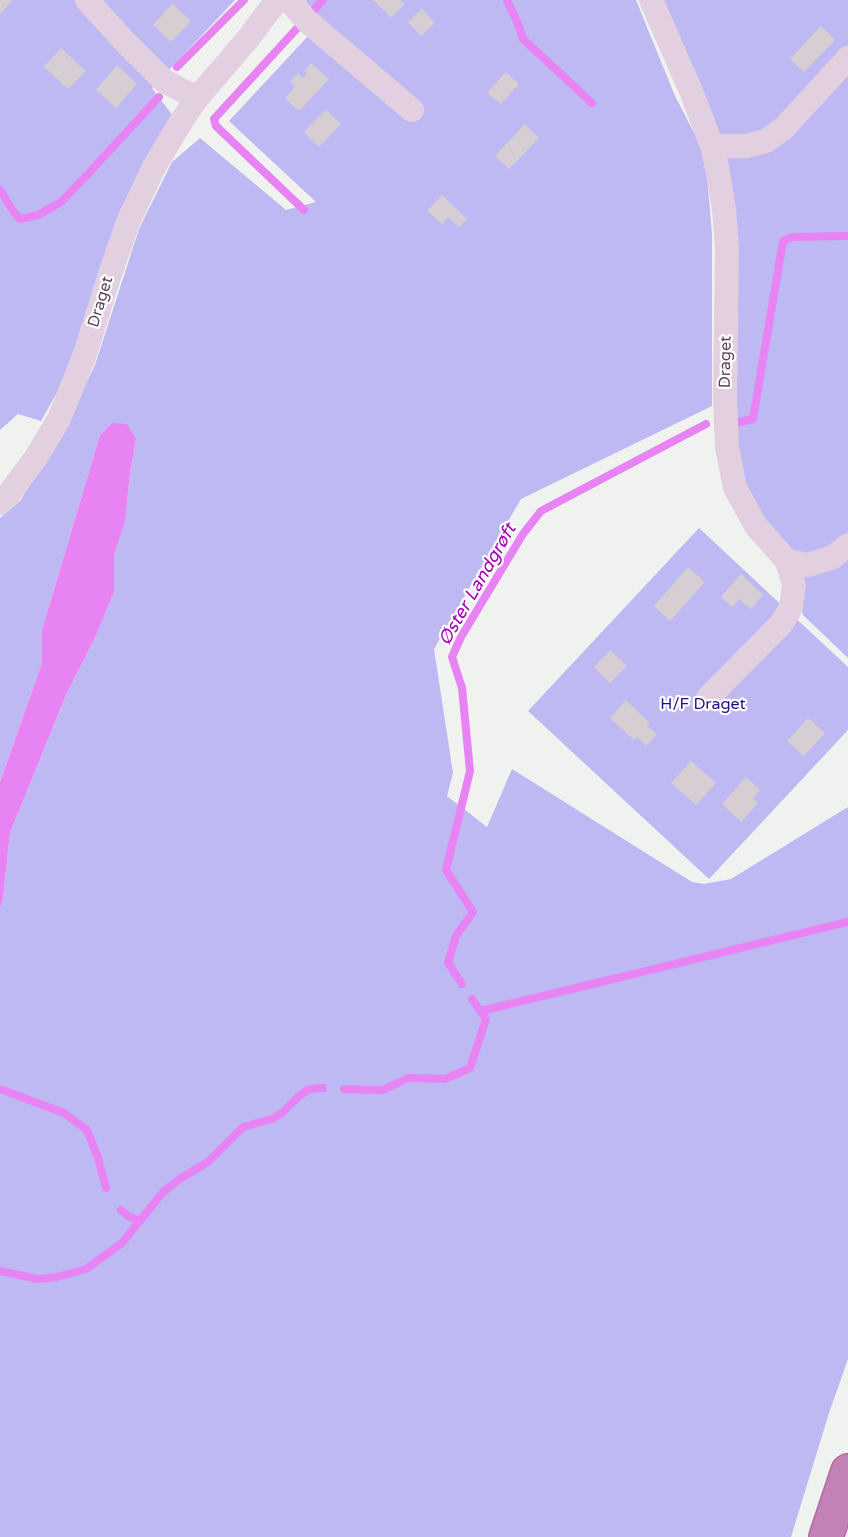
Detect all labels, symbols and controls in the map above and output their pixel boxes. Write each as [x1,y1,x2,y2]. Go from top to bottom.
street label: Draget [84,274,118,330]
street label: Draget [716,336,736,388]
water label: Øster Landgrøft [434,520,522,650]
park label: H/F Draget [660,695,746,715]

